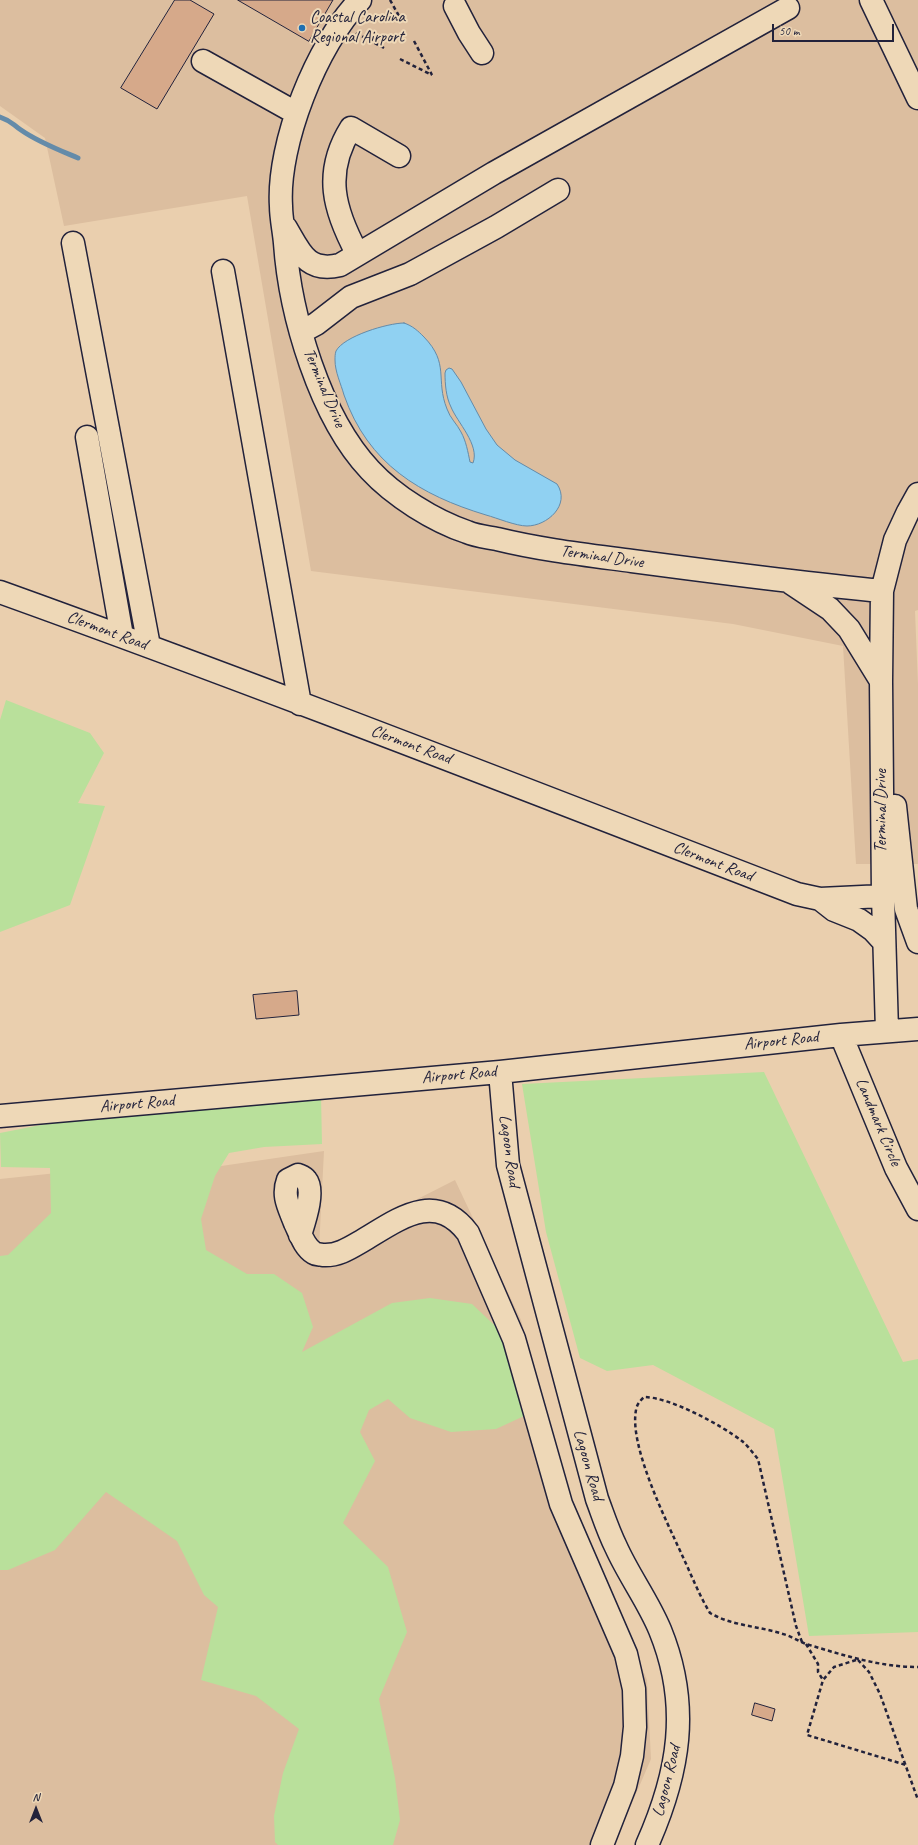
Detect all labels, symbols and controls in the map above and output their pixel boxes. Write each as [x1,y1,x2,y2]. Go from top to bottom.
place label: Coastal Carolina Regional Airport [310,8,405,48]
scale bar [774,16,896,42]
marker: Coastal Carolina Regional Airport [297,23,307,33]
text: 50 m [779,23,799,39]
street label: Terminal Drive [298,346,350,430]
street label: Terminal Drive [559,541,645,573]
street label: Clermont Road [64,607,150,655]
street label: Clermont Road [368,721,454,769]
street label: Terminal Drive [872,769,892,853]
street label: Clermont Road [670,837,756,887]
street label: Airport Road [743,1027,819,1055]
street label: Airport Road [421,1062,497,1088]
street label: Landmark Circle [850,1075,906,1169]
street label: Airport Road [99,1091,175,1117]
street label: Lagoon Road [494,1113,524,1189]
street label: Lagoon Road [568,1427,608,1503]
street label: Lagoon Road [648,1743,686,1819]
north arrow [16,1789,56,1829]
text: N [33,1790,39,1804]

